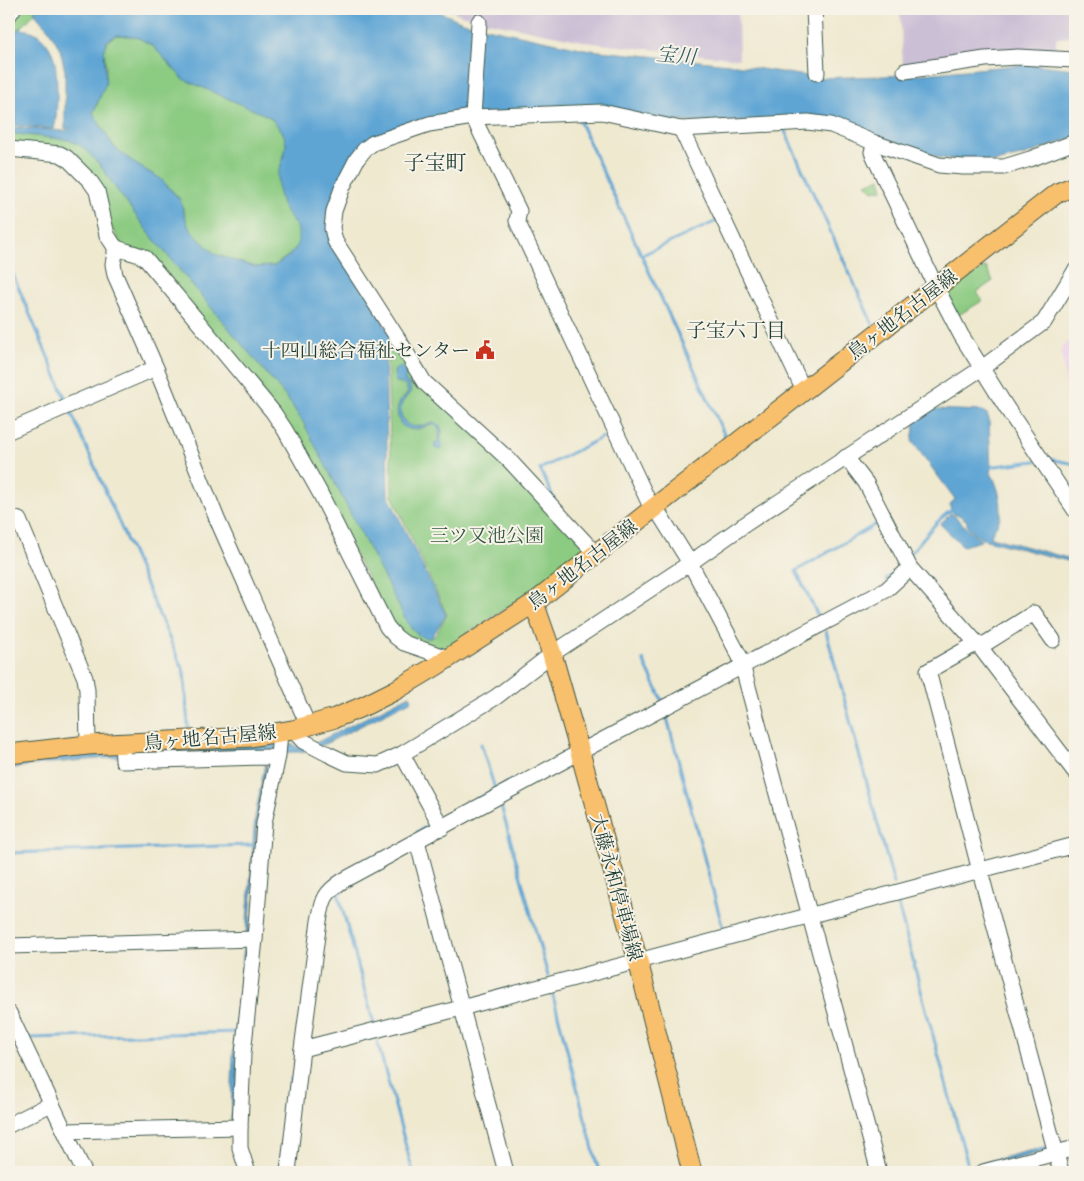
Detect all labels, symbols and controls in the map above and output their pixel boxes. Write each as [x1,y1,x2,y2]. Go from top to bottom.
water label: 宝川 [655,43,699,69]
district label: 子宝町 [404,152,467,175]
street label: 鳥ヶ地名古屋線 [843,265,962,364]
district label: 子宝六丁目 [686,320,786,342]
public building icon: 十四山総合福祉センター [474,339,496,361]
place label: 十四山総合福祉センター [262,341,470,362]
street label: 鳥ヶ地名古屋線 [523,515,642,614]
park label: 三ツ又池公園 [430,526,544,547]
street label: 鳥ヶ地名古屋線 [143,721,277,755]
street label: 大藤永和停車場線 [586,811,646,964]

